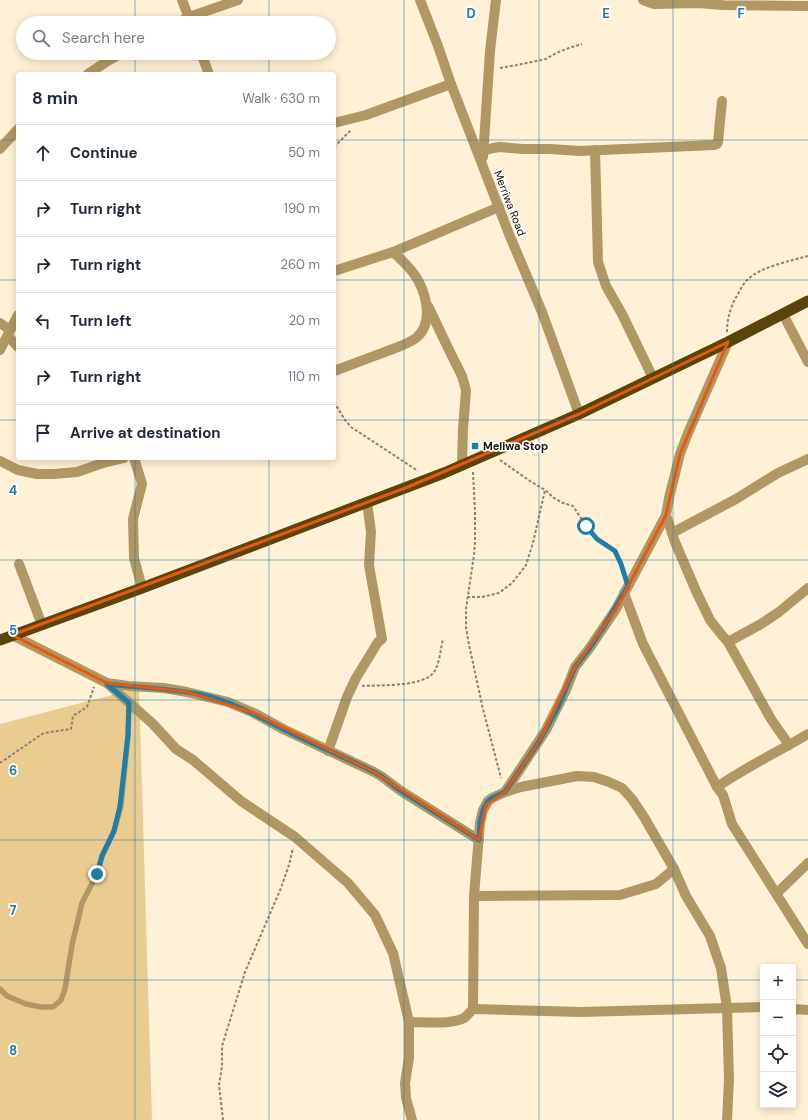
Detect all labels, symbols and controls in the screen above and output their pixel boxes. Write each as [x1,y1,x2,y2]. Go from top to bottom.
text: D [466,5,476,22]
text: E [602,5,610,22]
text: F [737,5,745,22]
search box [16,16,336,60]
icon: search [30,27,52,49]
text: Search here [62,28,145,48]
text: 8 min [32,87,78,109]
text: Walk · 630 m [242,90,320,107]
icon: ahead [32,142,54,164]
text: Continue [70,143,138,163]
text: 50 m [288,144,320,161]
street label: Merriwa Road [491,168,529,238]
icon: right [32,198,54,220]
text: Turn right [70,199,141,219]
text: 190 m [284,200,320,217]
icon: right [32,254,54,276]
text: Turn right [70,255,141,275]
text: 260 m [280,256,320,273]
icon: left [32,310,54,332]
text: Turn left [70,311,131,331]
text: 20 m [289,312,320,329]
icon: right [32,366,54,388]
text: Turn right [70,367,141,387]
text: 110 m [288,368,320,385]
icon: arrive [32,422,54,444]
text: Arrive at destination [70,423,221,443]
place label: Meliwa Stop [483,439,548,453]
marker: Meliwa Stop [470,441,480,451]
text: 4 [9,482,17,499]
route start [577,517,595,535]
text: 5 [9,622,17,639]
text: 6 [9,762,17,779]
route end [88,865,106,883]
text: 7 [10,902,17,919]
map controls [760,964,796,1108]
button: + [760,964,796,1000]
button: − [760,1000,796,1036]
button: locate [760,1036,796,1072]
text: 8 [9,1042,17,1059]
button: layers [760,1072,796,1108]

